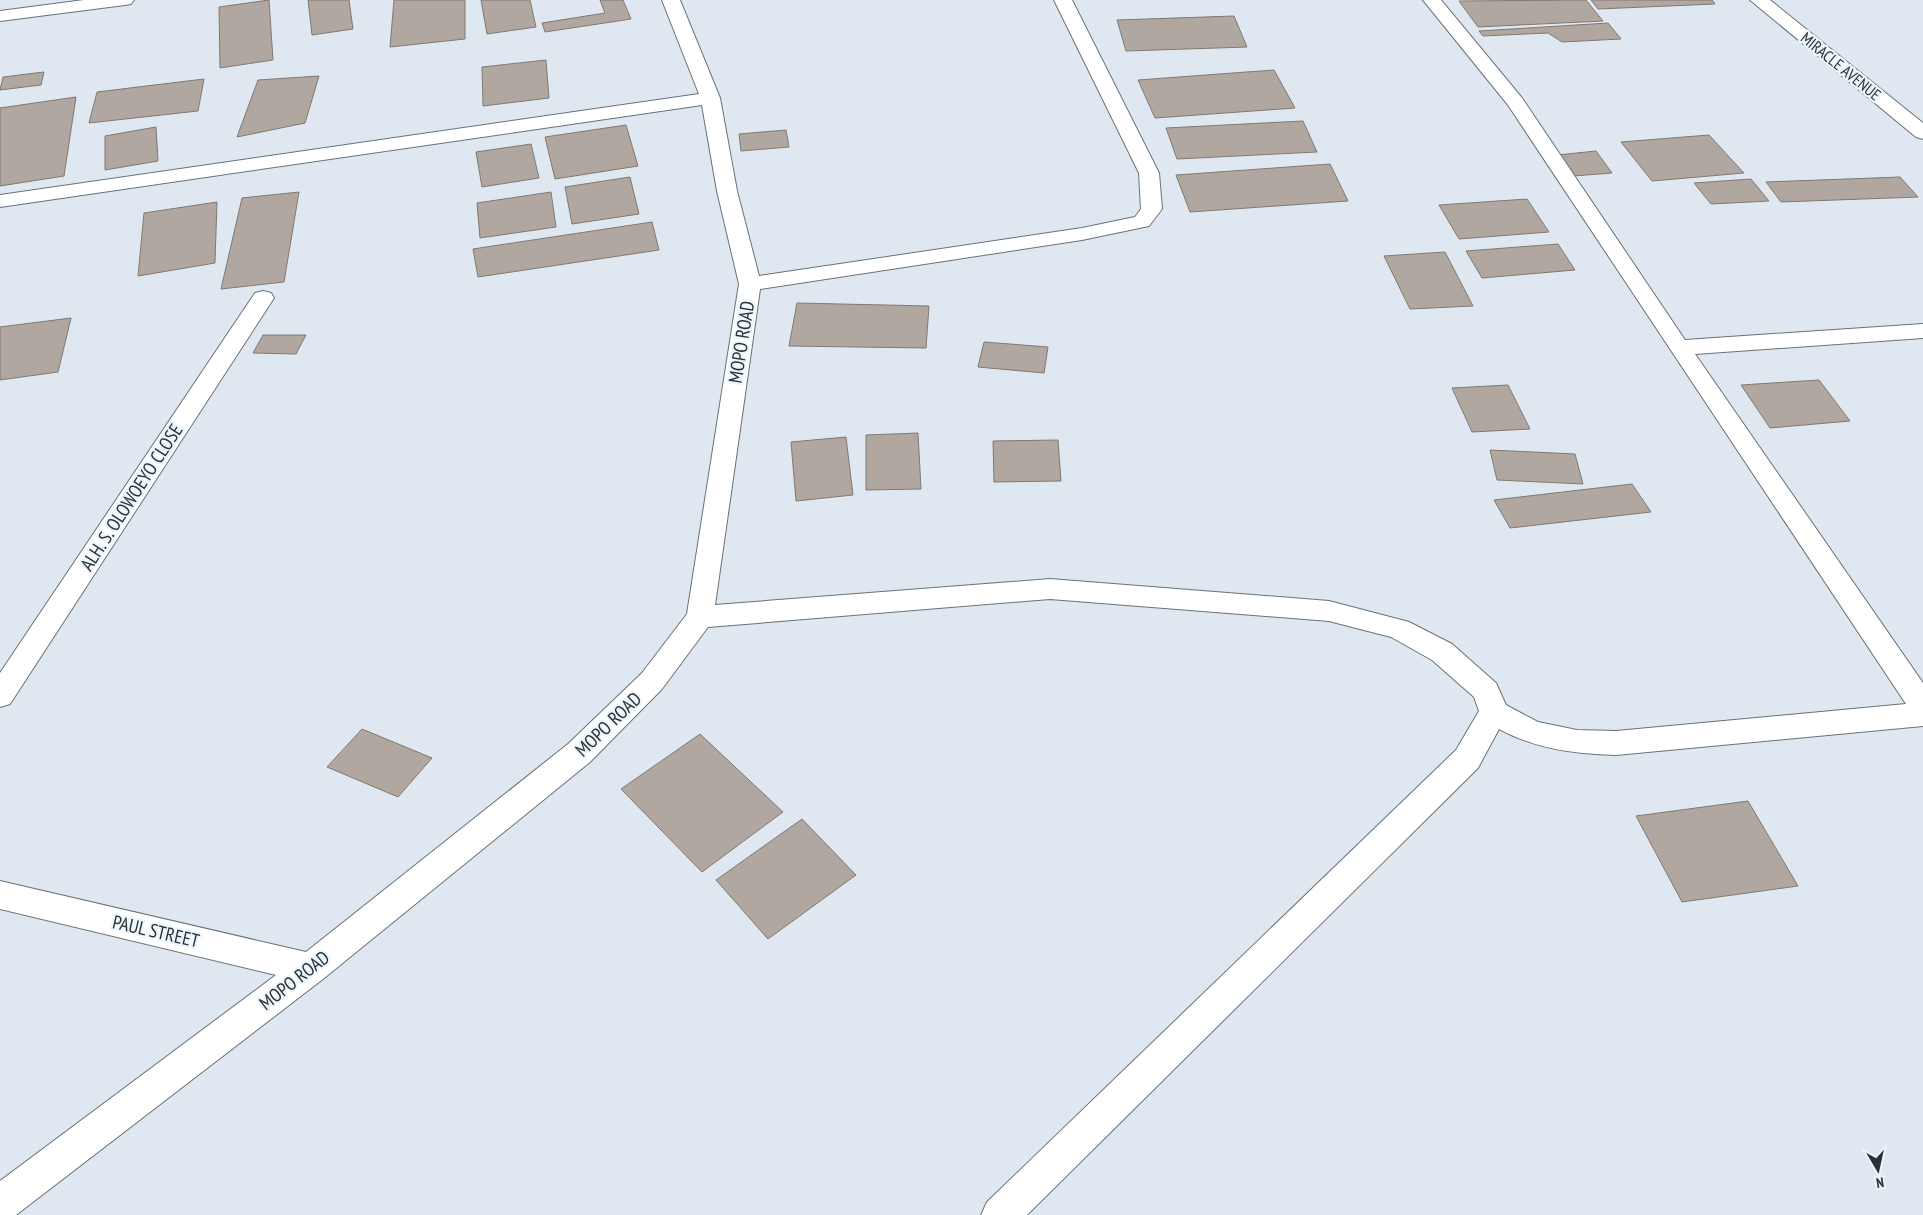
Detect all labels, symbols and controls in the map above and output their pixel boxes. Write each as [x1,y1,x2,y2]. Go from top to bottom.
street label: MIRACLE AVENUE [1797,28,1885,104]
street label: MOPO ROAD [723,299,759,385]
street label: ALH. S. OLOWOEYO CLOSE [74,419,188,575]
street label: MOPO ROAD [570,687,646,761]
street label: PAUL STREET [110,909,202,953]
street label: MOPO ROAD [254,945,334,1015]
north arrow [1853,1145,1903,1195]
text: N [1875,1173,1885,1192]

